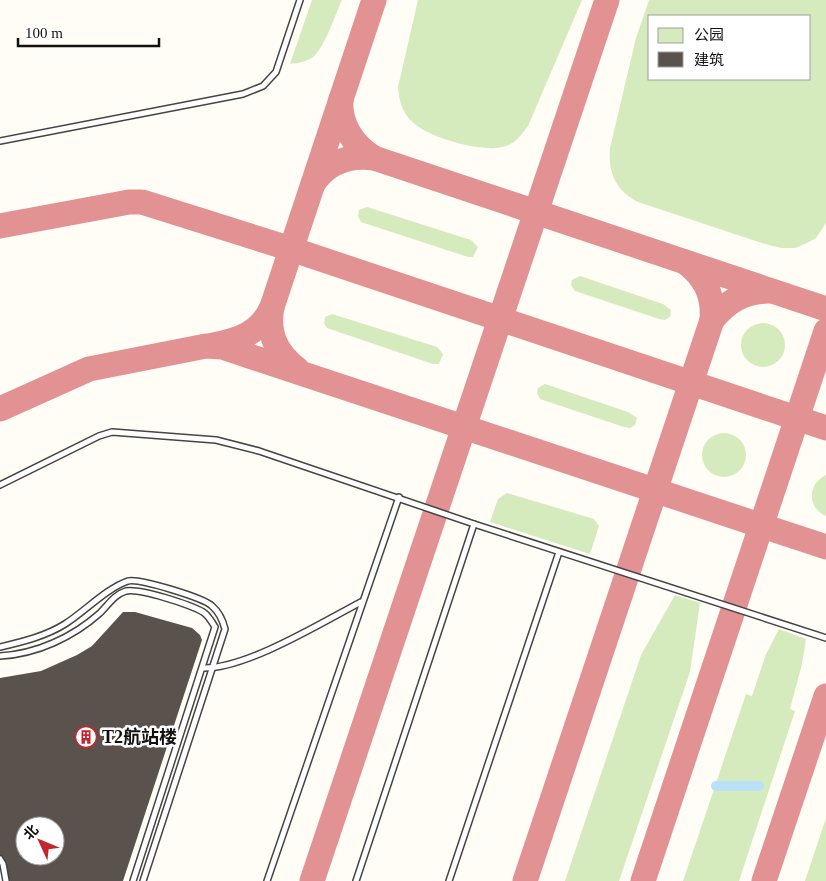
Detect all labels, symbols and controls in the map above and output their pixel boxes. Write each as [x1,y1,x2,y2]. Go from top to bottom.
scale bar [18,15,159,47]
legend [648,15,811,80]
text: 100 m [25,25,63,41]
text: 公园 [694,27,724,43]
text: 建筑 [694,52,724,68]
building icon: T2航站楼 [74,725,98,749]
place label: T2航站楼 [102,727,177,747]
north arrow [15,816,65,866]
text: 北 [21,822,41,843]

